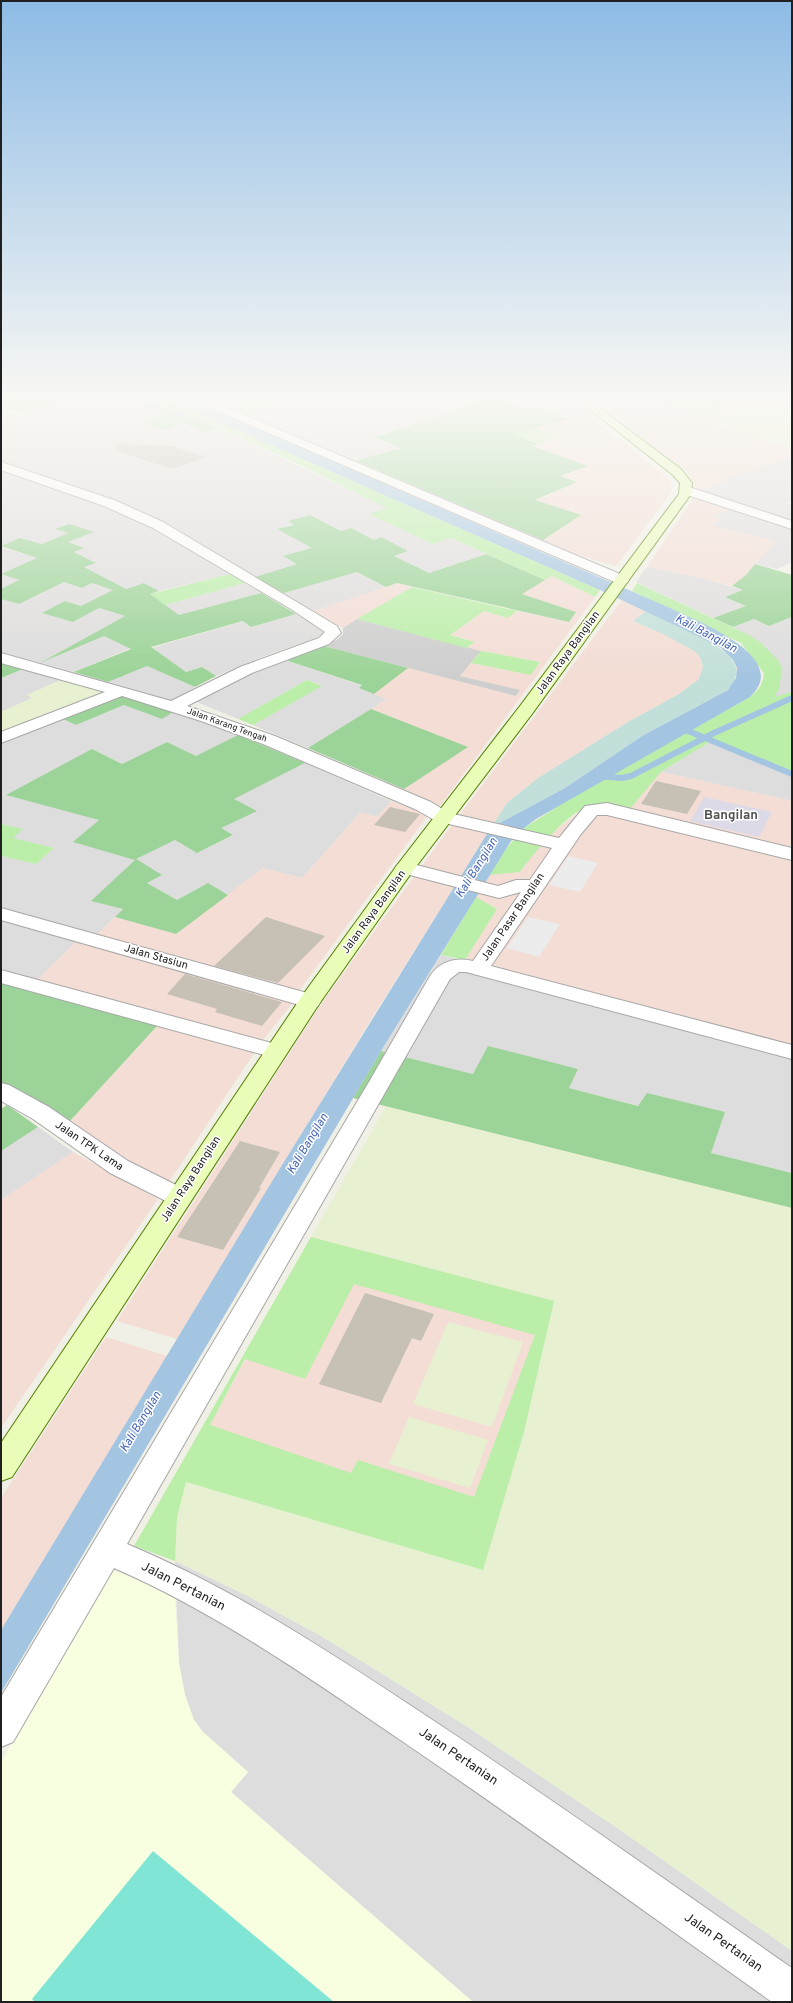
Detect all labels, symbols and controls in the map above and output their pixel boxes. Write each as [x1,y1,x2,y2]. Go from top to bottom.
street label: Jalan Raya Bangilan [533,608,603,698]
water label: Kali Bangilan [672,611,740,657]
street label: Jalan Karang Tengah [185,705,269,745]
district label: Bangilan [704,808,758,824]
water label: Kali Bangilan [452,835,502,901]
street label: Jalan Raya Bangilan [339,867,409,957]
street label: Jalan Pasar Bangilan [478,870,548,964]
street label: Jalan Stasiun [122,941,190,973]
water label: Kali Bangilan [284,1110,333,1177]
street label: Jalan TPK Lama [52,1118,126,1174]
street label: Jalan Raya Bangilan [158,1133,224,1225]
water label: Kali Bangilan [117,1388,166,1455]
street label: Jalan Pertanian [138,1559,228,1615]
street label: Jalan Pertanian [415,1725,501,1789]
street label: Jalan Pertanian [681,1910,765,1976]

